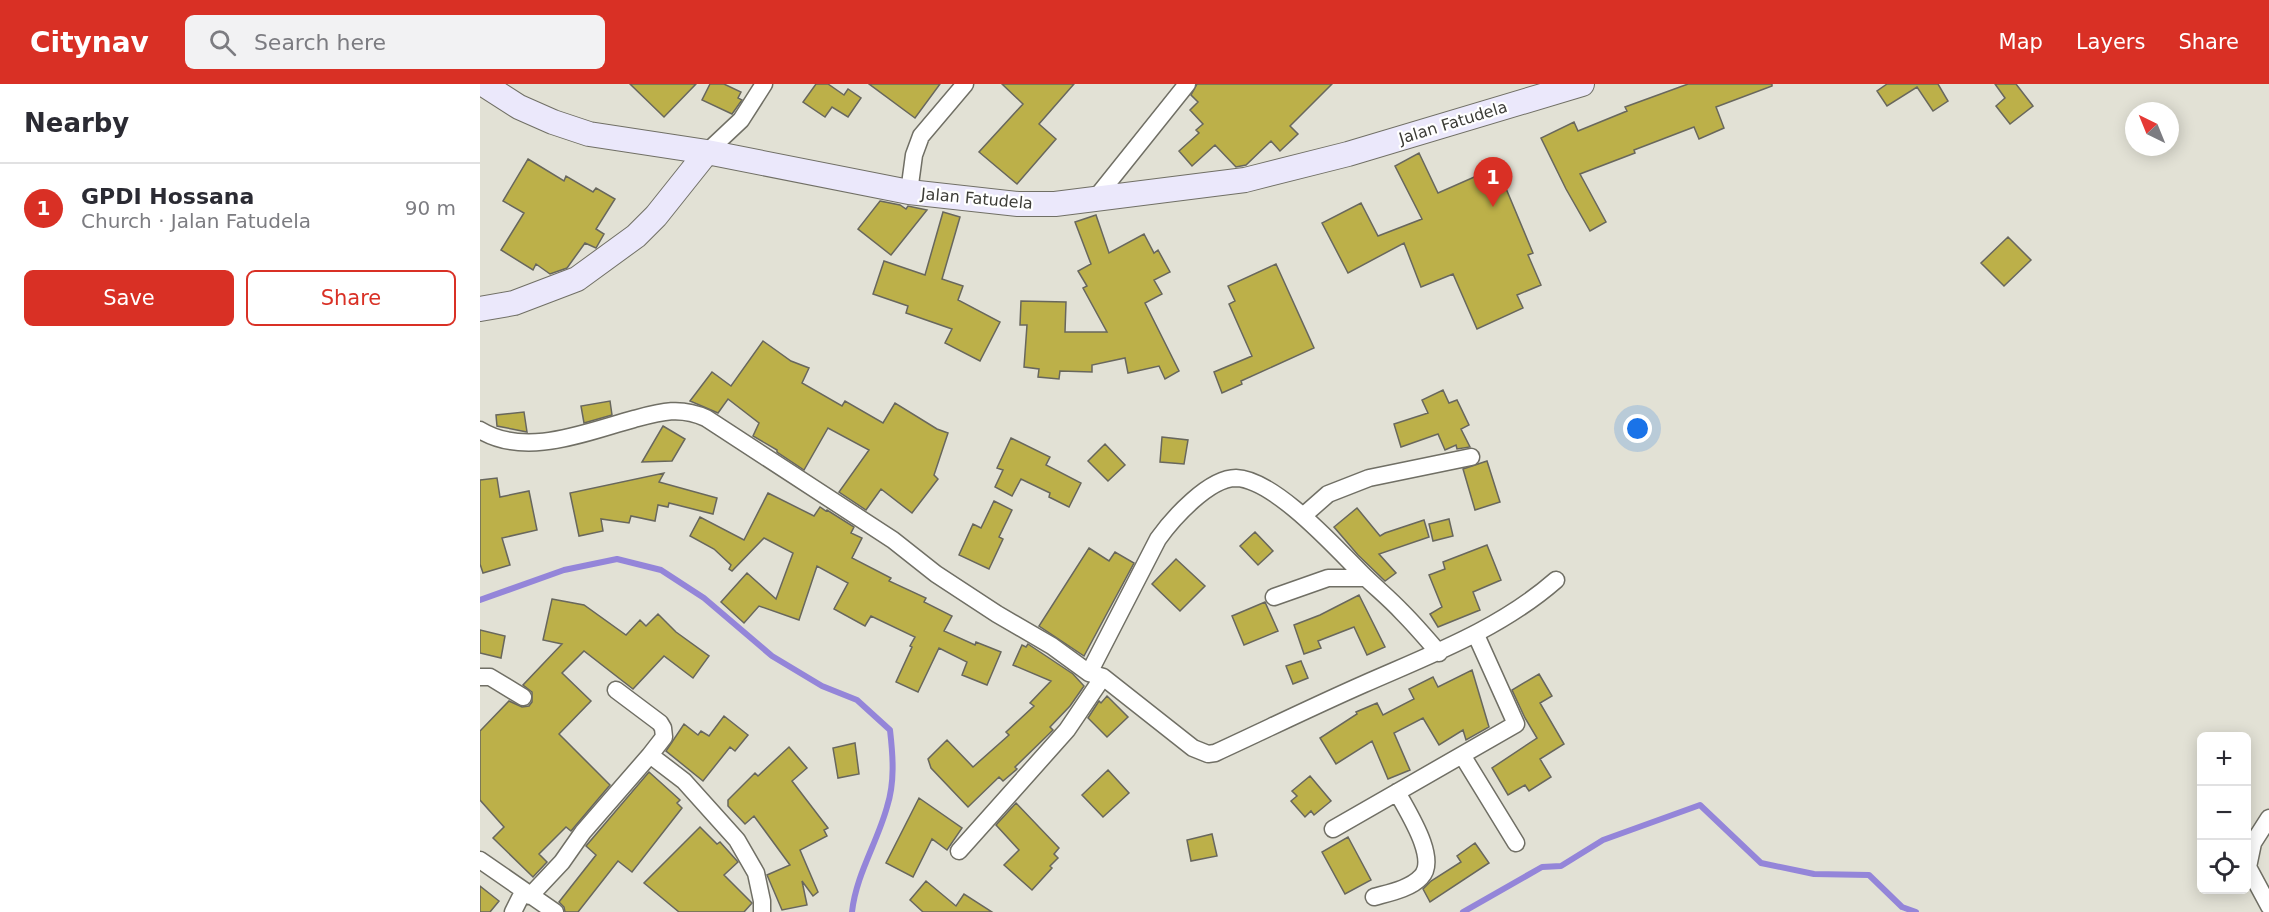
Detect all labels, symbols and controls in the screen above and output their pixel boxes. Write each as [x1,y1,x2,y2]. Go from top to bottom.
search box [185,15,605,69]
text: Citynav [30,26,149,59]
icon: search [206,26,239,59]
text: Search here [254,30,386,55]
text: Map [1999,30,2043,54]
text: Layers [2076,30,2145,54]
text: Share [2178,30,2239,54]
street label: Jalan Fatudela [1396,97,1510,148]
north arrow [2125,102,2179,156]
text: Nearby [24,108,129,138]
pin: 1 [1474,158,1512,207]
text: GPDI Hossana [81,184,254,209]
street label: Jalan Fatudela [919,184,1034,213]
text: 1 [37,196,50,220]
text: 90 m [405,196,456,220]
text: Church · Jalan Fatudela [81,209,311,233]
button: Save [24,270,234,326]
button: Share [246,270,456,326]
your location [1623,414,1652,443]
map controls [2197,732,2251,894]
button: + [2197,732,2251,786]
button: − [2197,786,2251,840]
button: locate [2197,840,2251,894]

